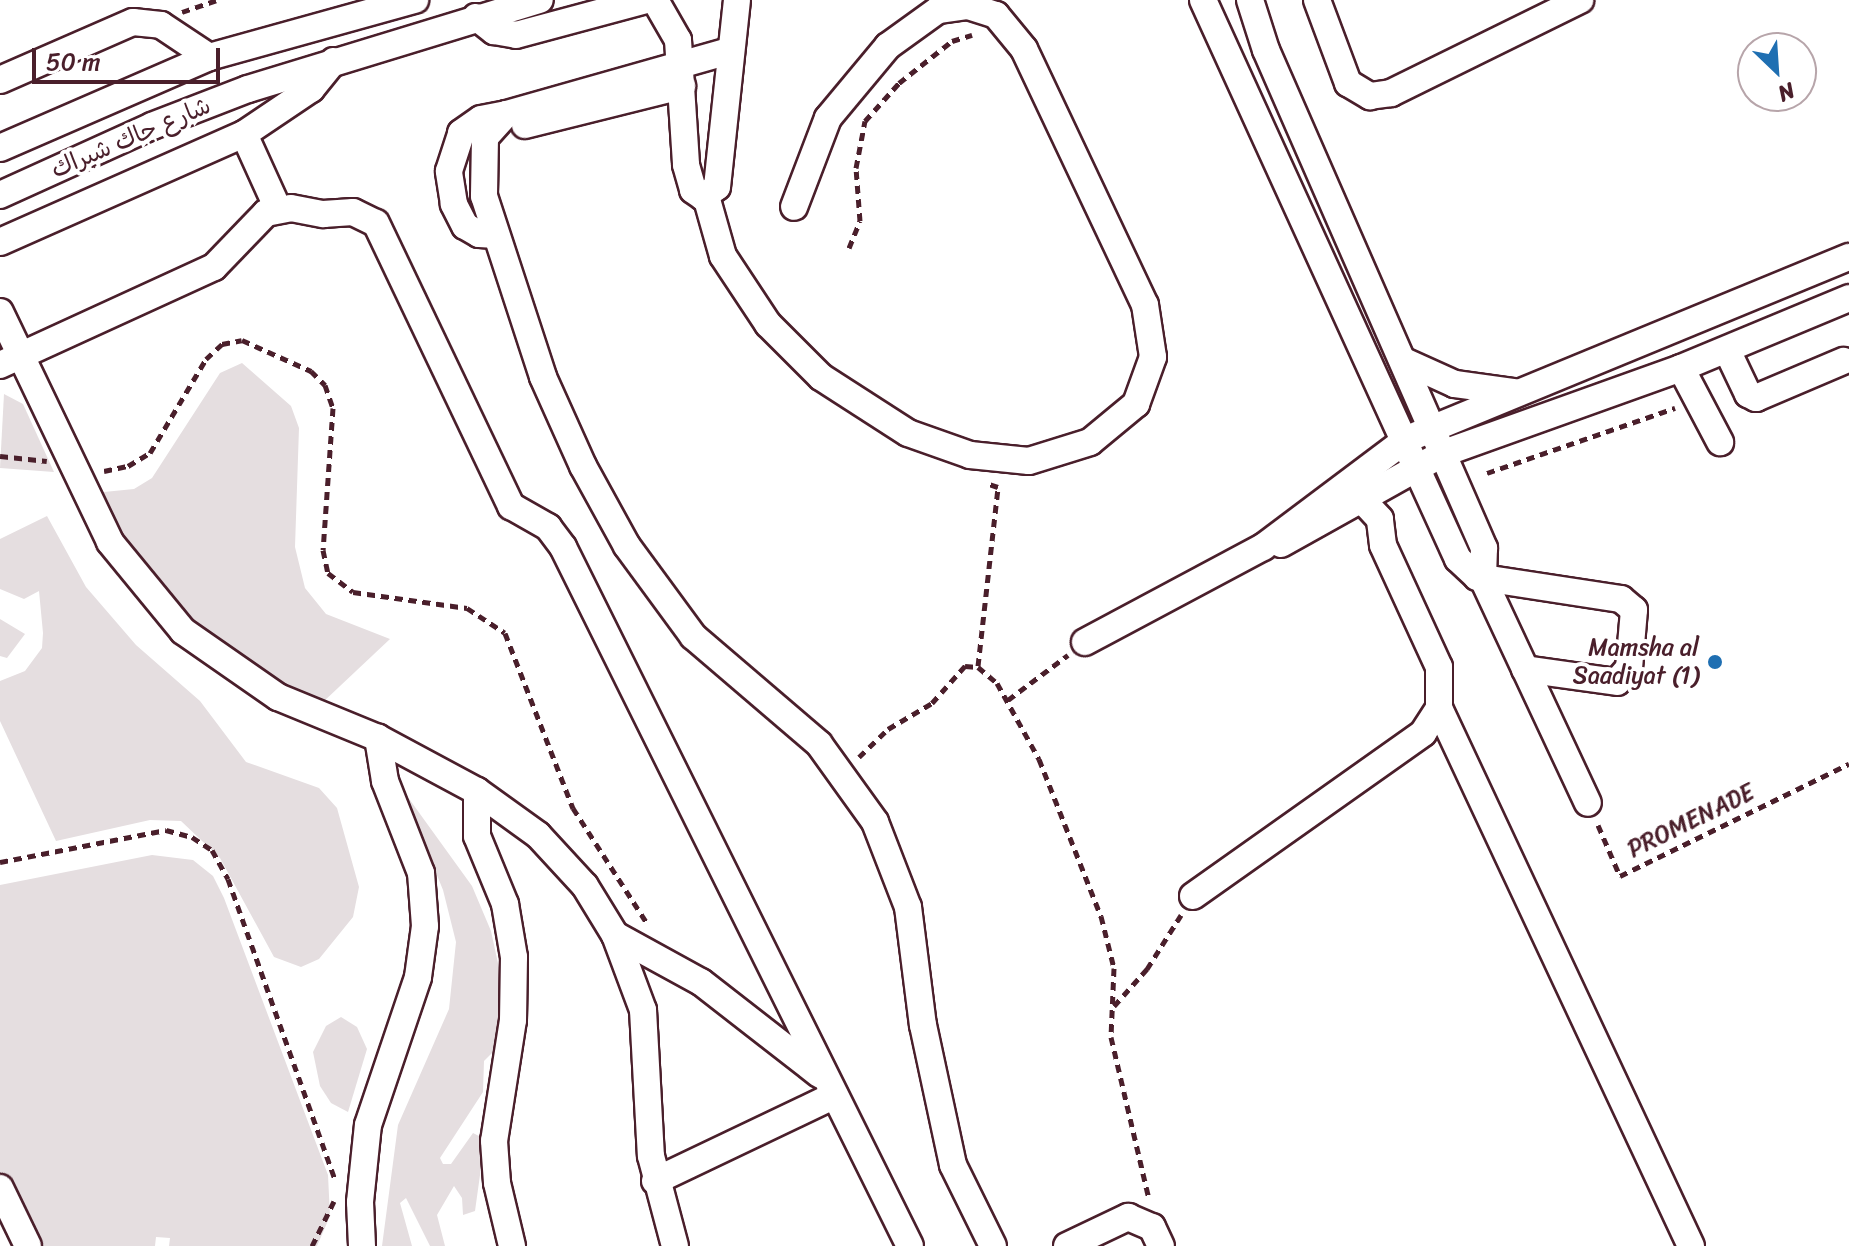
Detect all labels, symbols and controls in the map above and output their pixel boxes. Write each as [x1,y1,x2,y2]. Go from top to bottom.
scale bar [36,32,224,82]
north arrow [1737,32,1817,112]
text: 50 m [46,41,101,83]
text: N [1771,71,1802,113]
street label: شارع جاك شيراك [47,91,215,185]
place label: Mamsha al Saadiyat (1) [1573,634,1699,690]
marker: Mamsha al Saadiyat (1) [1706,653,1724,671]
street label: PROMENADE [1623,778,1759,864]

